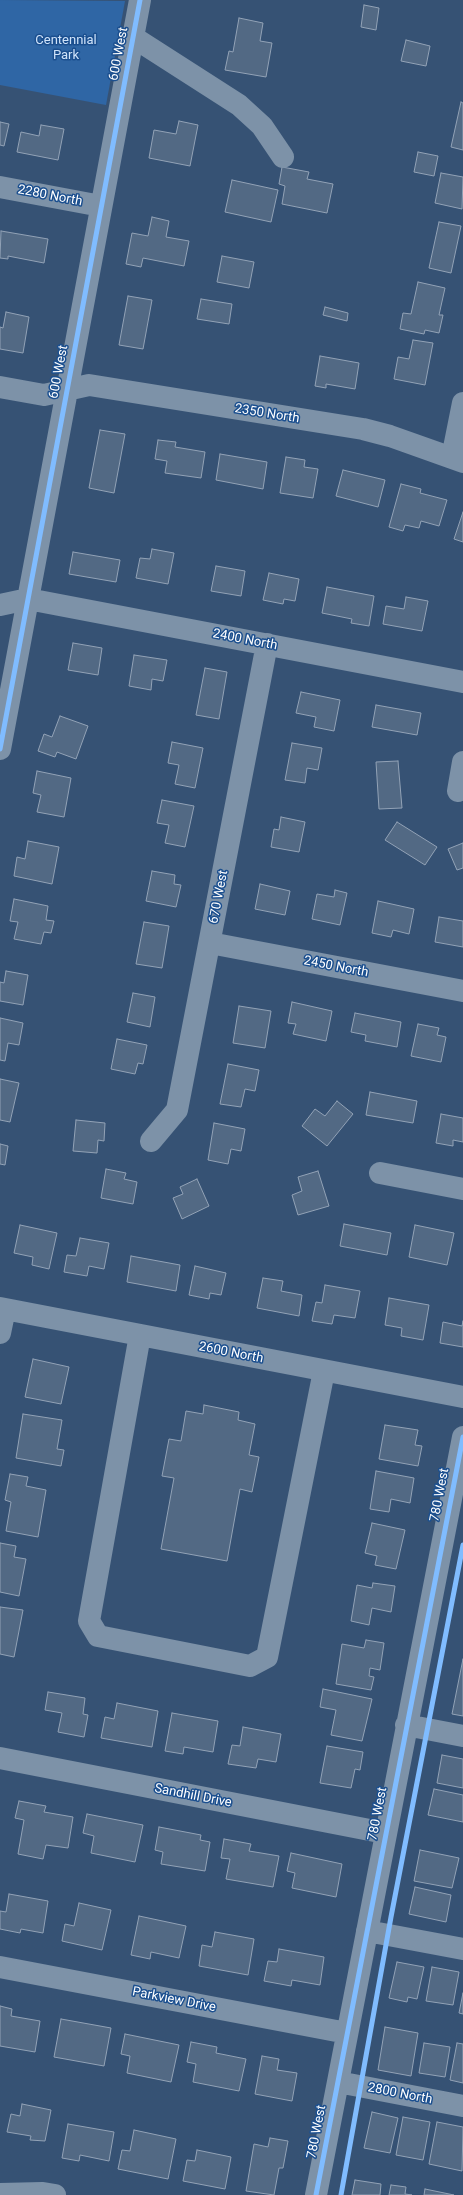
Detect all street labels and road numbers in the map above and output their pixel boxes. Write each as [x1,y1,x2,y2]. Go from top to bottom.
street label: 600 West [106,26,132,82]
street label: 2280 North [16,182,84,210]
street label: 600 West [46,344,72,400]
street label: 2350 North [234,401,300,427]
street label: 2400 North [211,626,279,654]
street label: 670 West [206,869,232,925]
street label: 2450 North [302,953,370,981]
street label: 2600 North [197,1339,265,1367]
street label: 780 West [427,1467,453,1523]
street label: Sandhill Drive [153,1781,233,1811]
street label: 780 West [365,1786,391,1842]
street label: Parkview Drive [131,1984,217,2016]
street label: 2800 North [366,2080,434,2108]
street label: 780 West [304,2104,330,2160]

